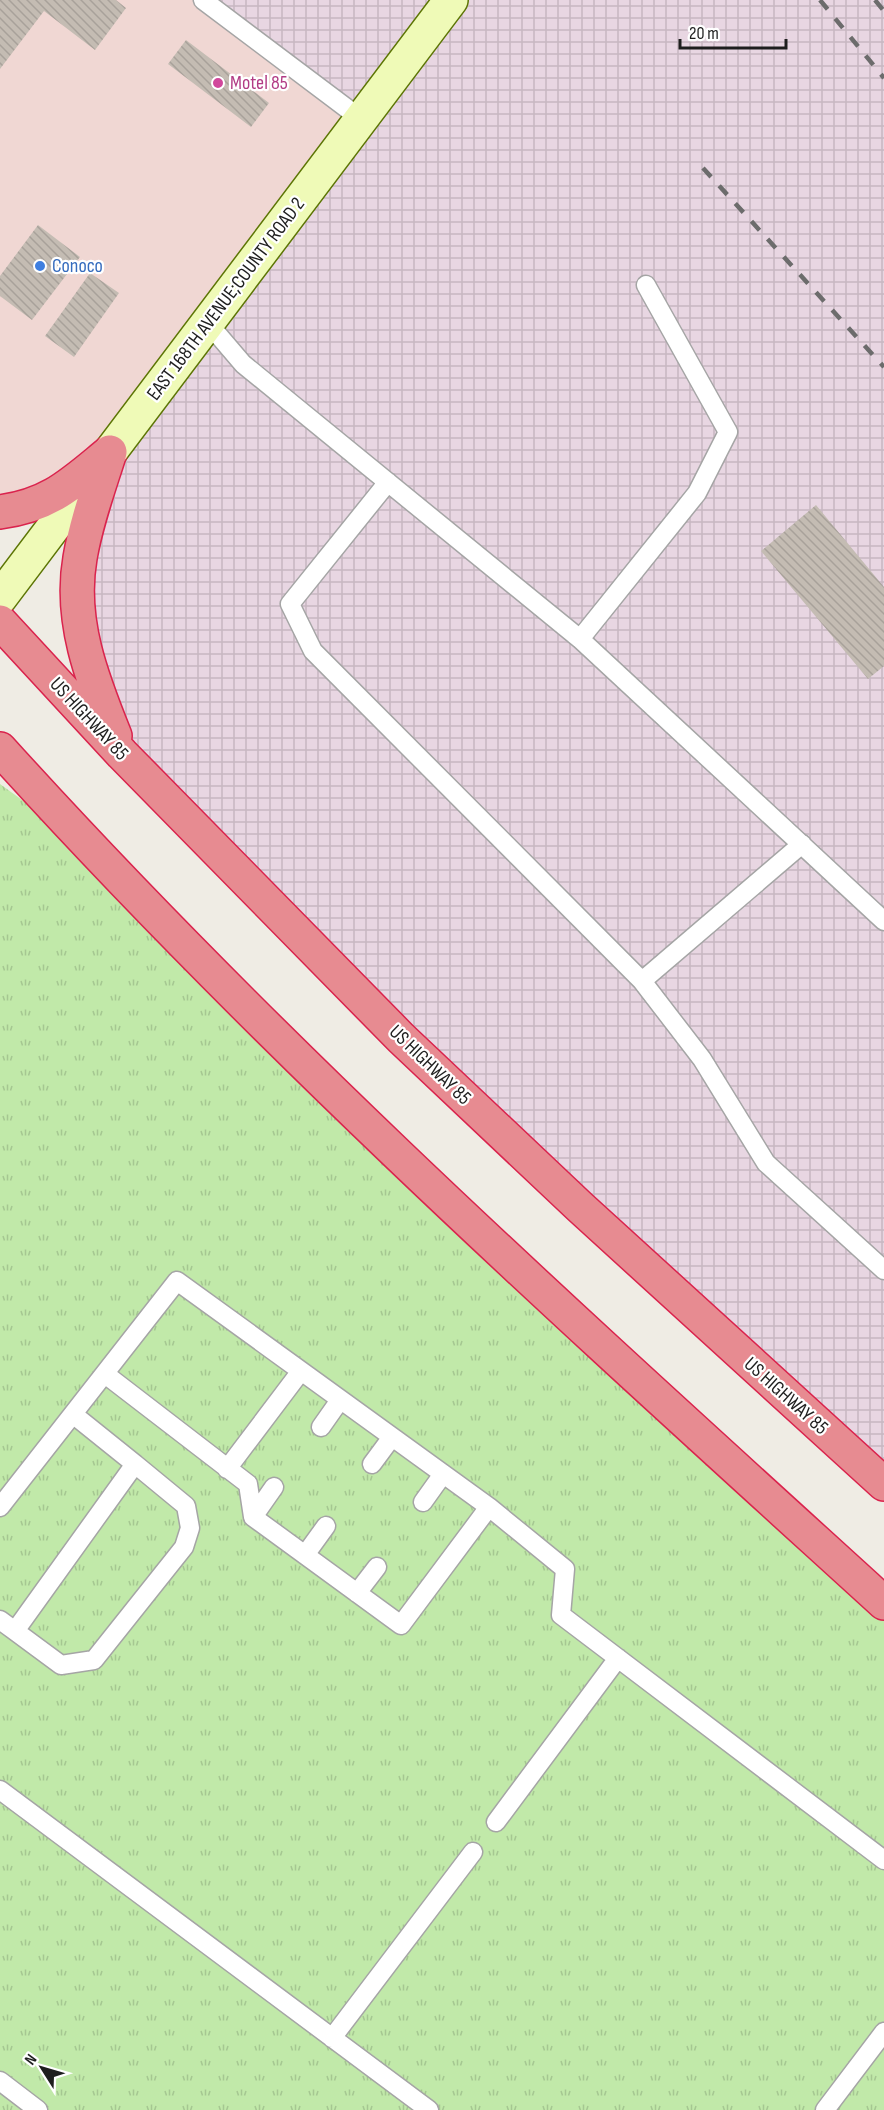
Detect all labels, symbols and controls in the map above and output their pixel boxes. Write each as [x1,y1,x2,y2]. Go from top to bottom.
scale bar [680,12,786,50]
text: 20 m [689,23,719,44]
place label: Motel 85 [230,71,288,95]
marker: Motel 85 [211,76,225,90]
street label: EAST 168TH AVENUE;COUNTY ROAD 2 [142,193,310,405]
place label: Conoco [52,254,103,278]
marker: Conoco [33,259,47,273]
street label: US HIGHWAY 85 [45,673,133,765]
street label: US HIGHWAY 85 [384,1020,476,1110]
street label: US HIGHWAY 85 [739,1352,833,1440]
north arrow [12,2038,72,2098]
text: N [21,2051,41,2069]

